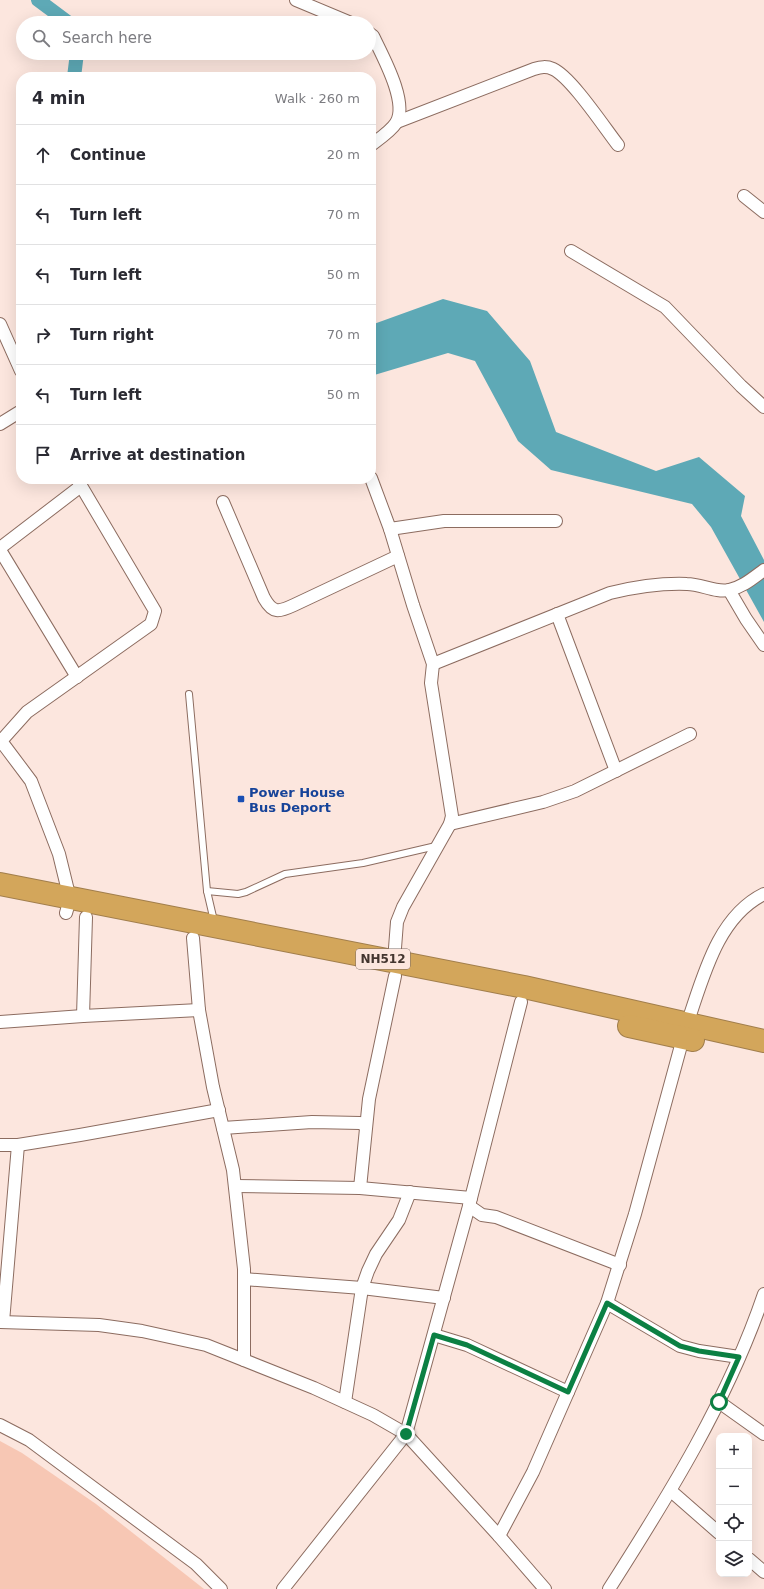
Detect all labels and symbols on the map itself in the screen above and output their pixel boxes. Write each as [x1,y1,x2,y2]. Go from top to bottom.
place label: Power House Bus Deport [249,785,345,815]
marker: Power House Bus Deport [236,794,246,804]
road number: NH512 [356,949,410,969]
route start [710,1393,728,1411]
route end [397,1425,415,1443]

